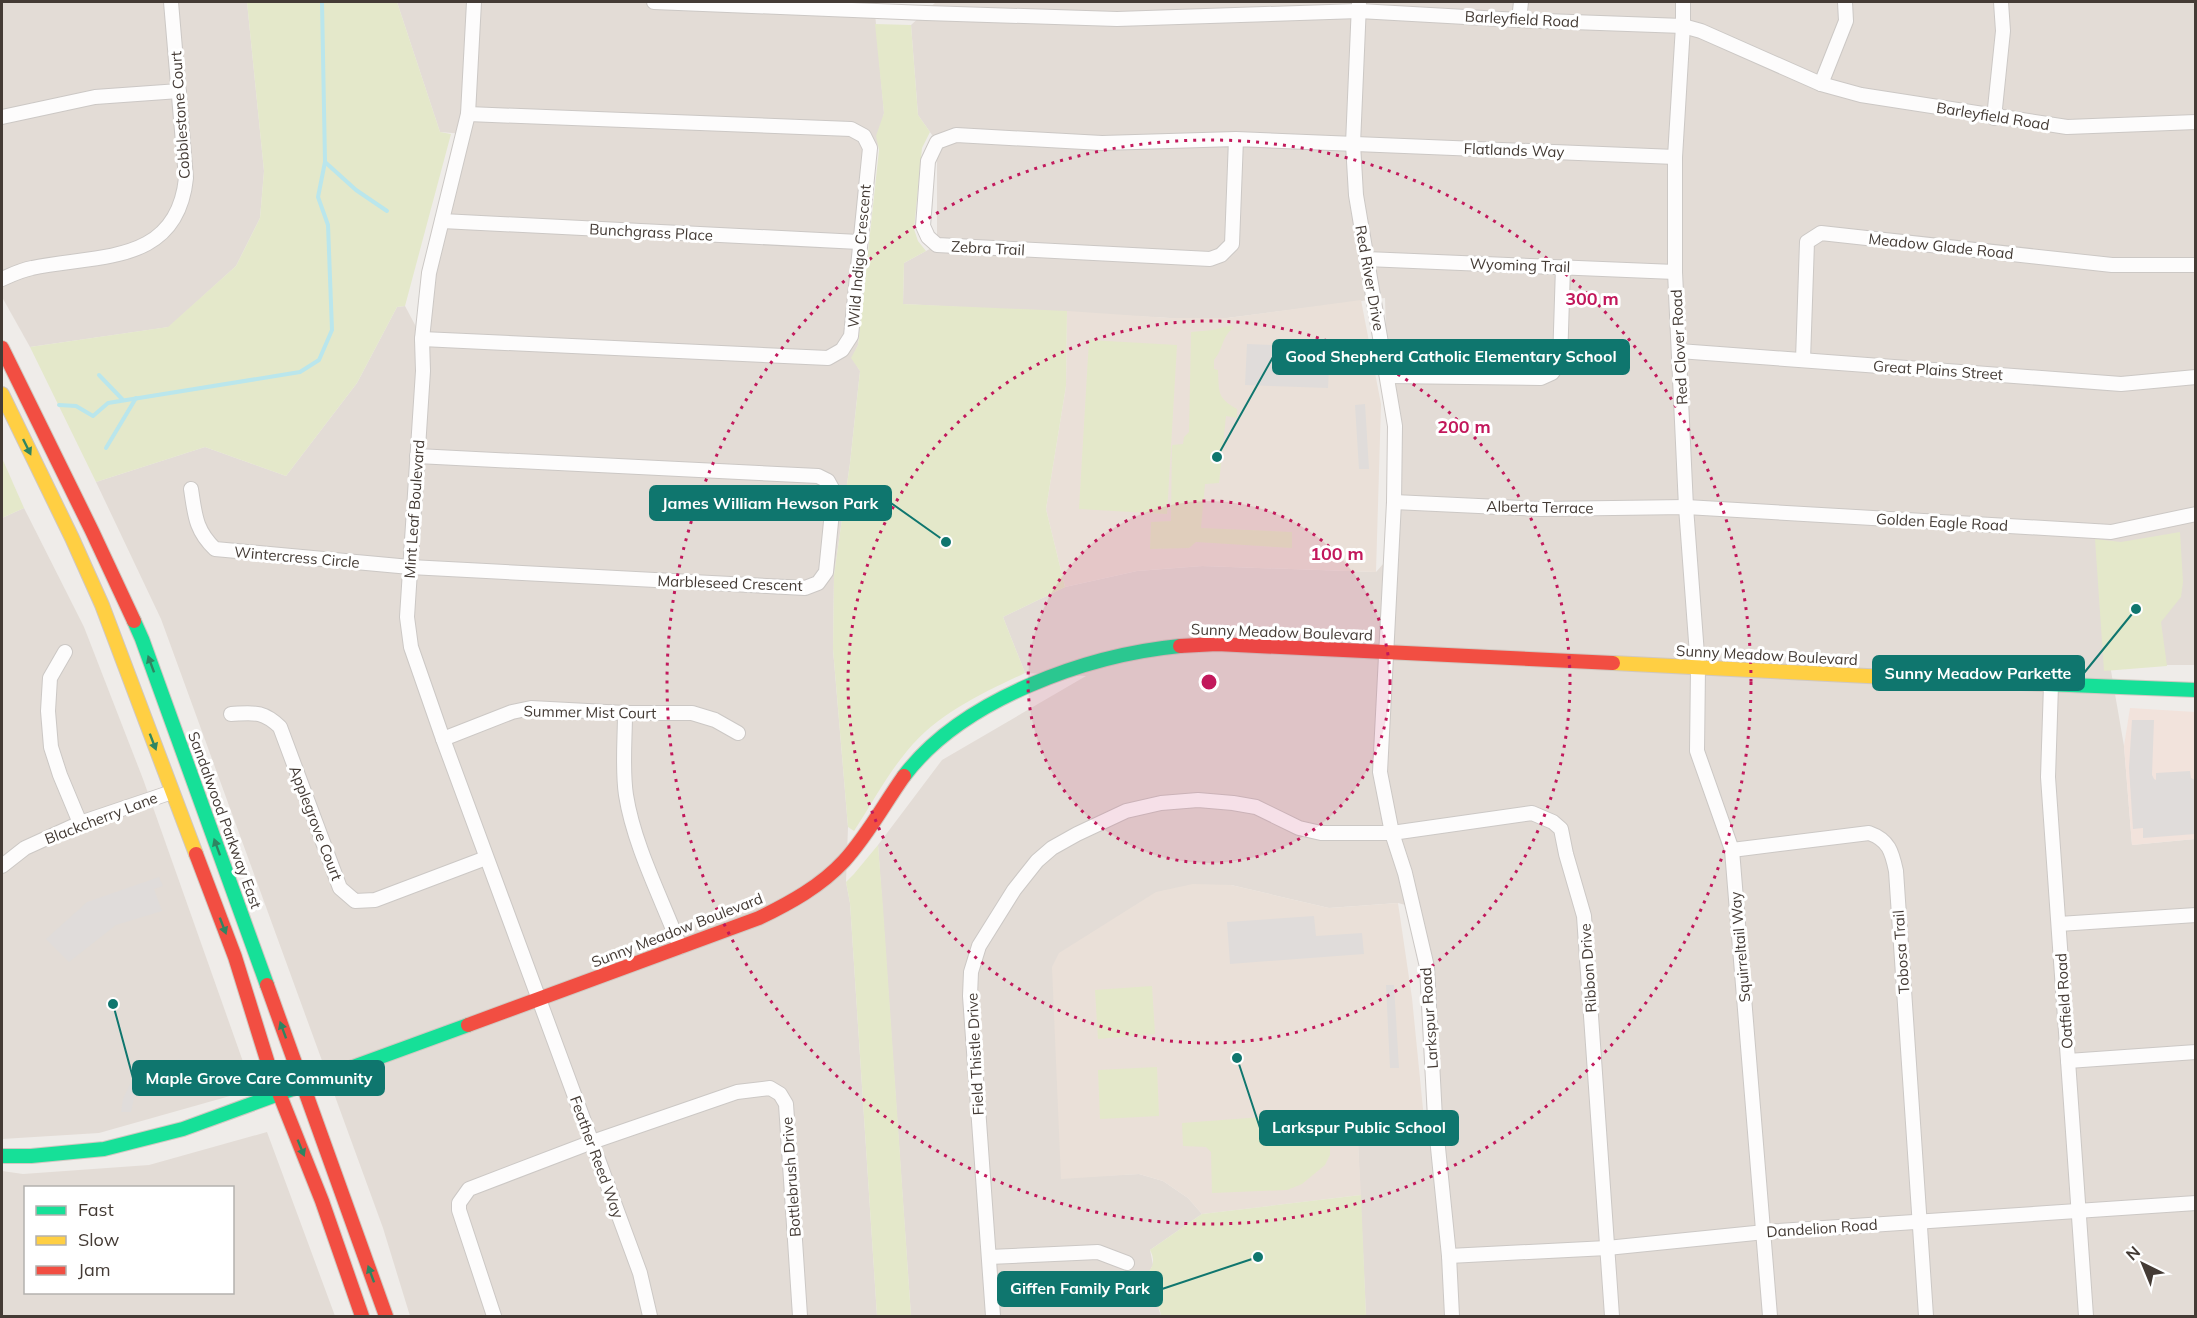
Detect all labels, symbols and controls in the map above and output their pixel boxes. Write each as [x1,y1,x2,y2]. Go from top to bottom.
street label: Barleyfield Road [1464,7,1580,31]
street label: Cobblestone Court [166,50,194,180]
street label: Barleyfield Road [1935,98,2051,134]
street label: Flatlands Way [1463,139,1565,161]
street label: Wild Indigo Crescent [843,183,875,329]
street label: Bunchgrass Place [589,219,713,245]
street label: Red River Drive [1351,224,1389,332]
street label: Meadow Glade Road [1867,229,2015,263]
street label: Zebra Trail [951,237,1025,259]
street label: Wyoming Trail [1469,254,1571,276]
text: 300 m [1565,287,1619,310]
street label: Red Clover Road [1666,289,1692,405]
callout: Good Shepherd Catholic Elementary School [1273,340,1629,374]
text: Good Shepherd Catholic Elementary School [1285,346,1617,366]
street label: Great Plains Street [1872,356,2004,384]
text: 200 m [1437,415,1491,438]
one-way arrow [23,438,32,455]
street label: Mint Leaf Boulevard [400,439,428,579]
callout: James William Hewson Park [650,486,891,520]
text: James William Hewson Park [662,493,879,513]
street label: Alberta Terrace [1486,497,1594,517]
street label: Golden Eagle Road [1876,509,2008,535]
street label: Wintercress Circle [234,542,360,572]
text: 100 m [1310,542,1364,565]
street label: Marbleseed Crescent [657,571,803,595]
street label: Sunny Meadow Boulevard [1191,619,1373,645]
street label: Sunny Meadow Boulevard [1676,641,1858,669]
one-way arrow [145,655,155,673]
callout: Sunny Meadow Parkette [1873,656,2084,690]
text: Sunny Meadow Parkette [1885,663,2072,683]
centre of rings [1199,672,1219,692]
street label: Summer Mist Court [523,701,657,723]
street label: Sandalwood Parkway East [184,729,266,911]
one-way arrow [149,733,158,751]
street label: Applegrove Court [285,763,347,883]
street label: Blackcherry Lane [42,788,160,848]
one-way arrow [212,838,221,856]
street label: Sunny Meadow Boulevard [589,889,765,971]
street label: Squirreltail Way [1726,891,1754,1003]
street label: Tobosa Trail [1889,910,1913,994]
one-way arrow [218,917,228,935]
street label: Ribbon Drive [1575,923,1601,1013]
street label: Oatfield Road [2051,953,2077,1049]
street label: Larkspur Road [1416,967,1442,1069]
street label: Field Thistle Drive [962,992,988,1116]
one-way arrow [278,1021,288,1039]
callout: Maple Grove Care Community [133,1061,384,1095]
text: Maple Grove Care Community [146,1068,373,1088]
street label: Feather Reed Way [566,1093,628,1221]
callout: Larkspur Public School [1260,1111,1458,1145]
street label: Bottlebrush Drive [777,1116,805,1238]
text: Larkspur Public School [1272,1117,1446,1137]
one-way arrow [296,1140,306,1158]
legend [24,1186,234,1294]
text: Fast [78,1198,114,1221]
street label: Dandelion Road [1766,1215,1878,1241]
text: Slow [78,1228,120,1251]
north arrow [2113,1234,2173,1294]
text: N [2122,1242,2144,1264]
text: Jam [78,1258,111,1281]
one-way arrow [366,1265,376,1283]
callout: Giffen Family Park [998,1272,1162,1306]
text: Giffen Family Park [1010,1278,1151,1298]

